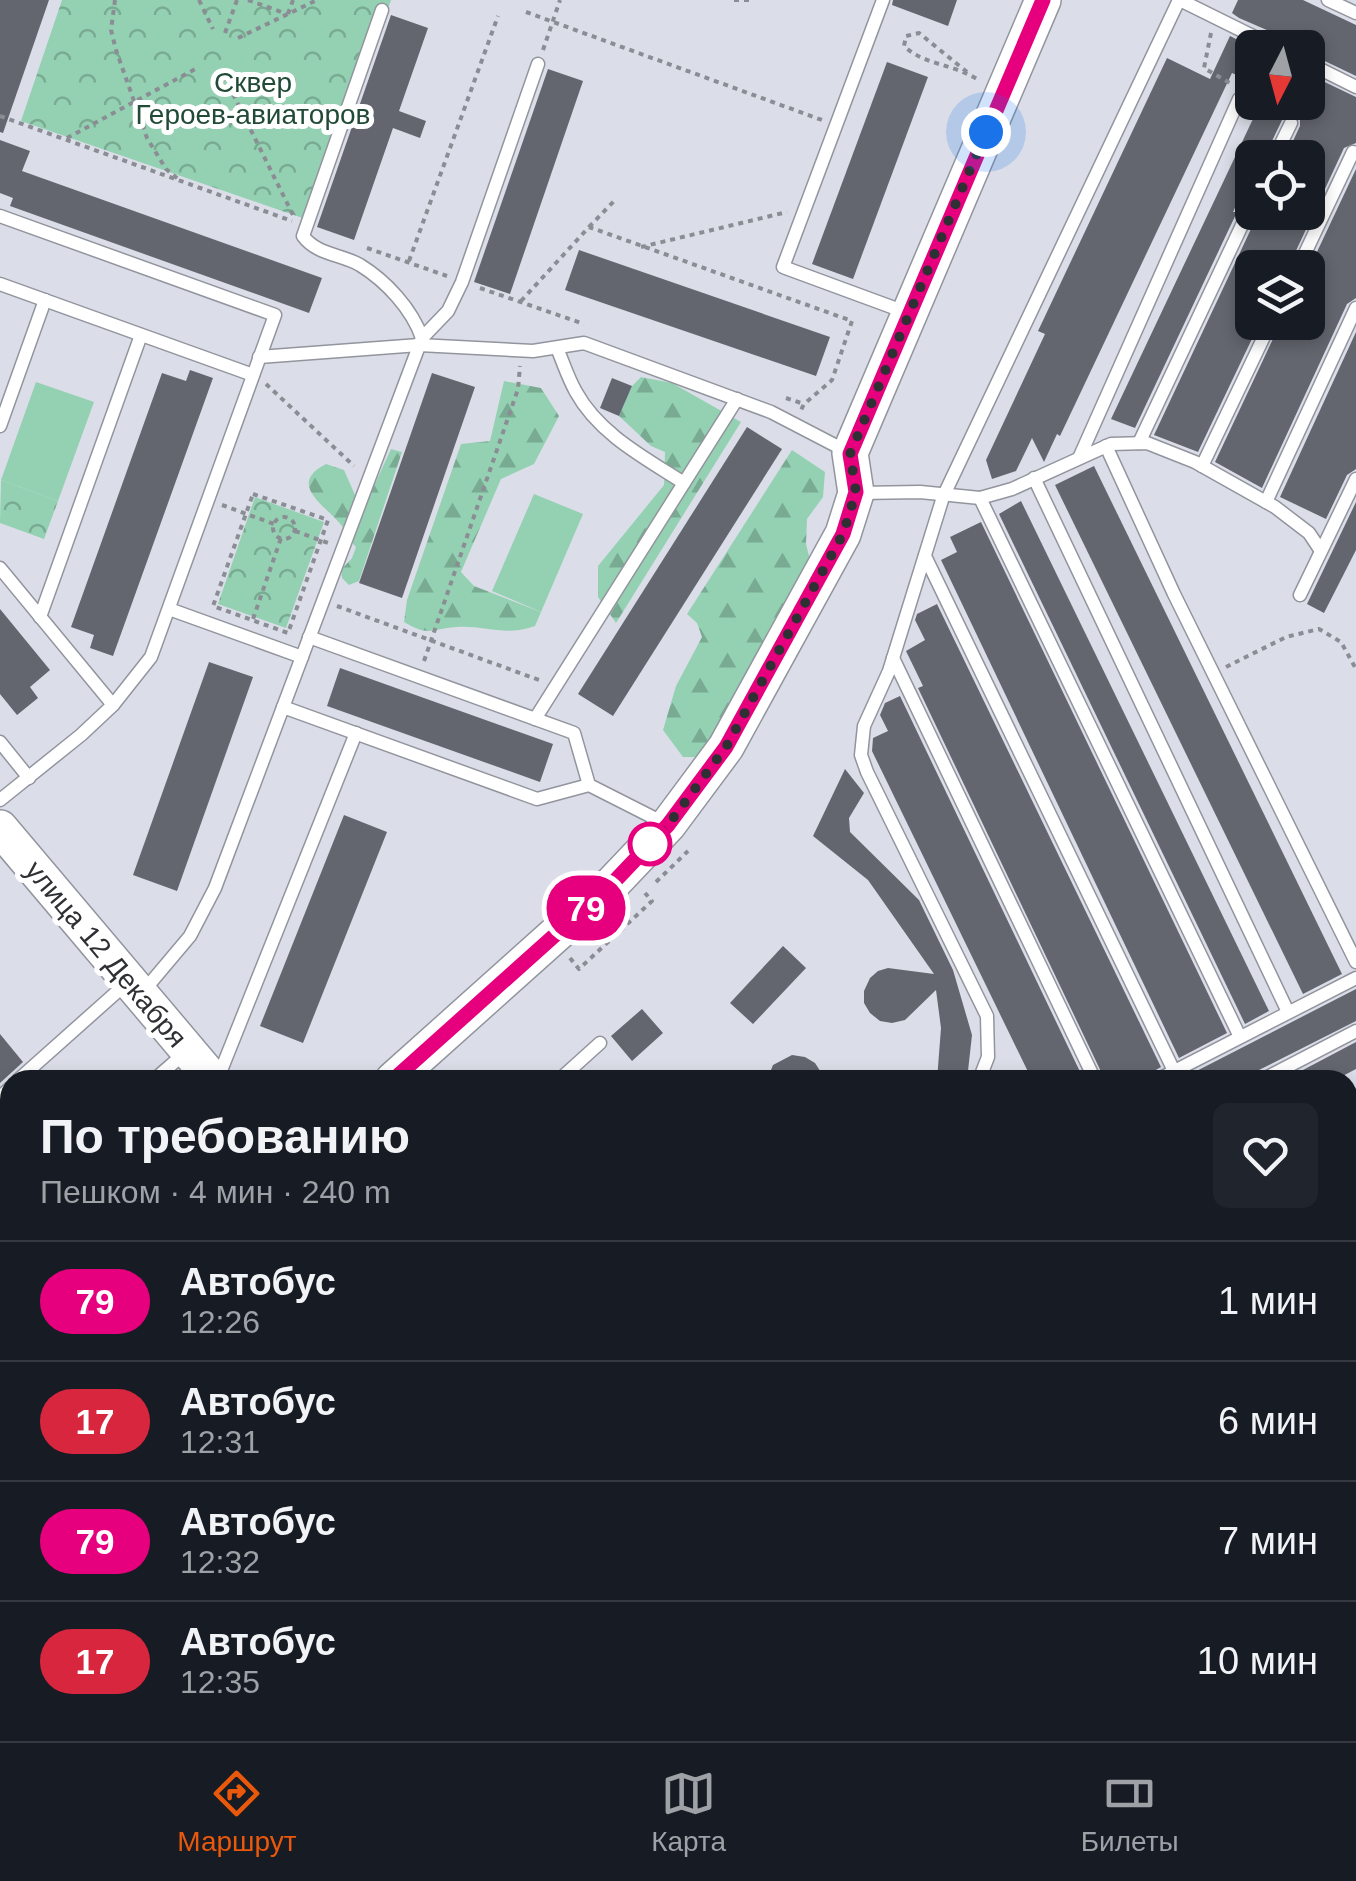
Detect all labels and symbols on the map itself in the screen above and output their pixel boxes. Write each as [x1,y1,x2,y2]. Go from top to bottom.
north arrow [1235,30,1325,120]
park label: Сквер Героев-авиаторов [136,67,370,130]
your location [961,107,1011,157]
unlabelled marker [629,823,671,865]
street label: улица 12 Декабря [19,855,193,1053]
line badge: 79 [541,876,631,940]

